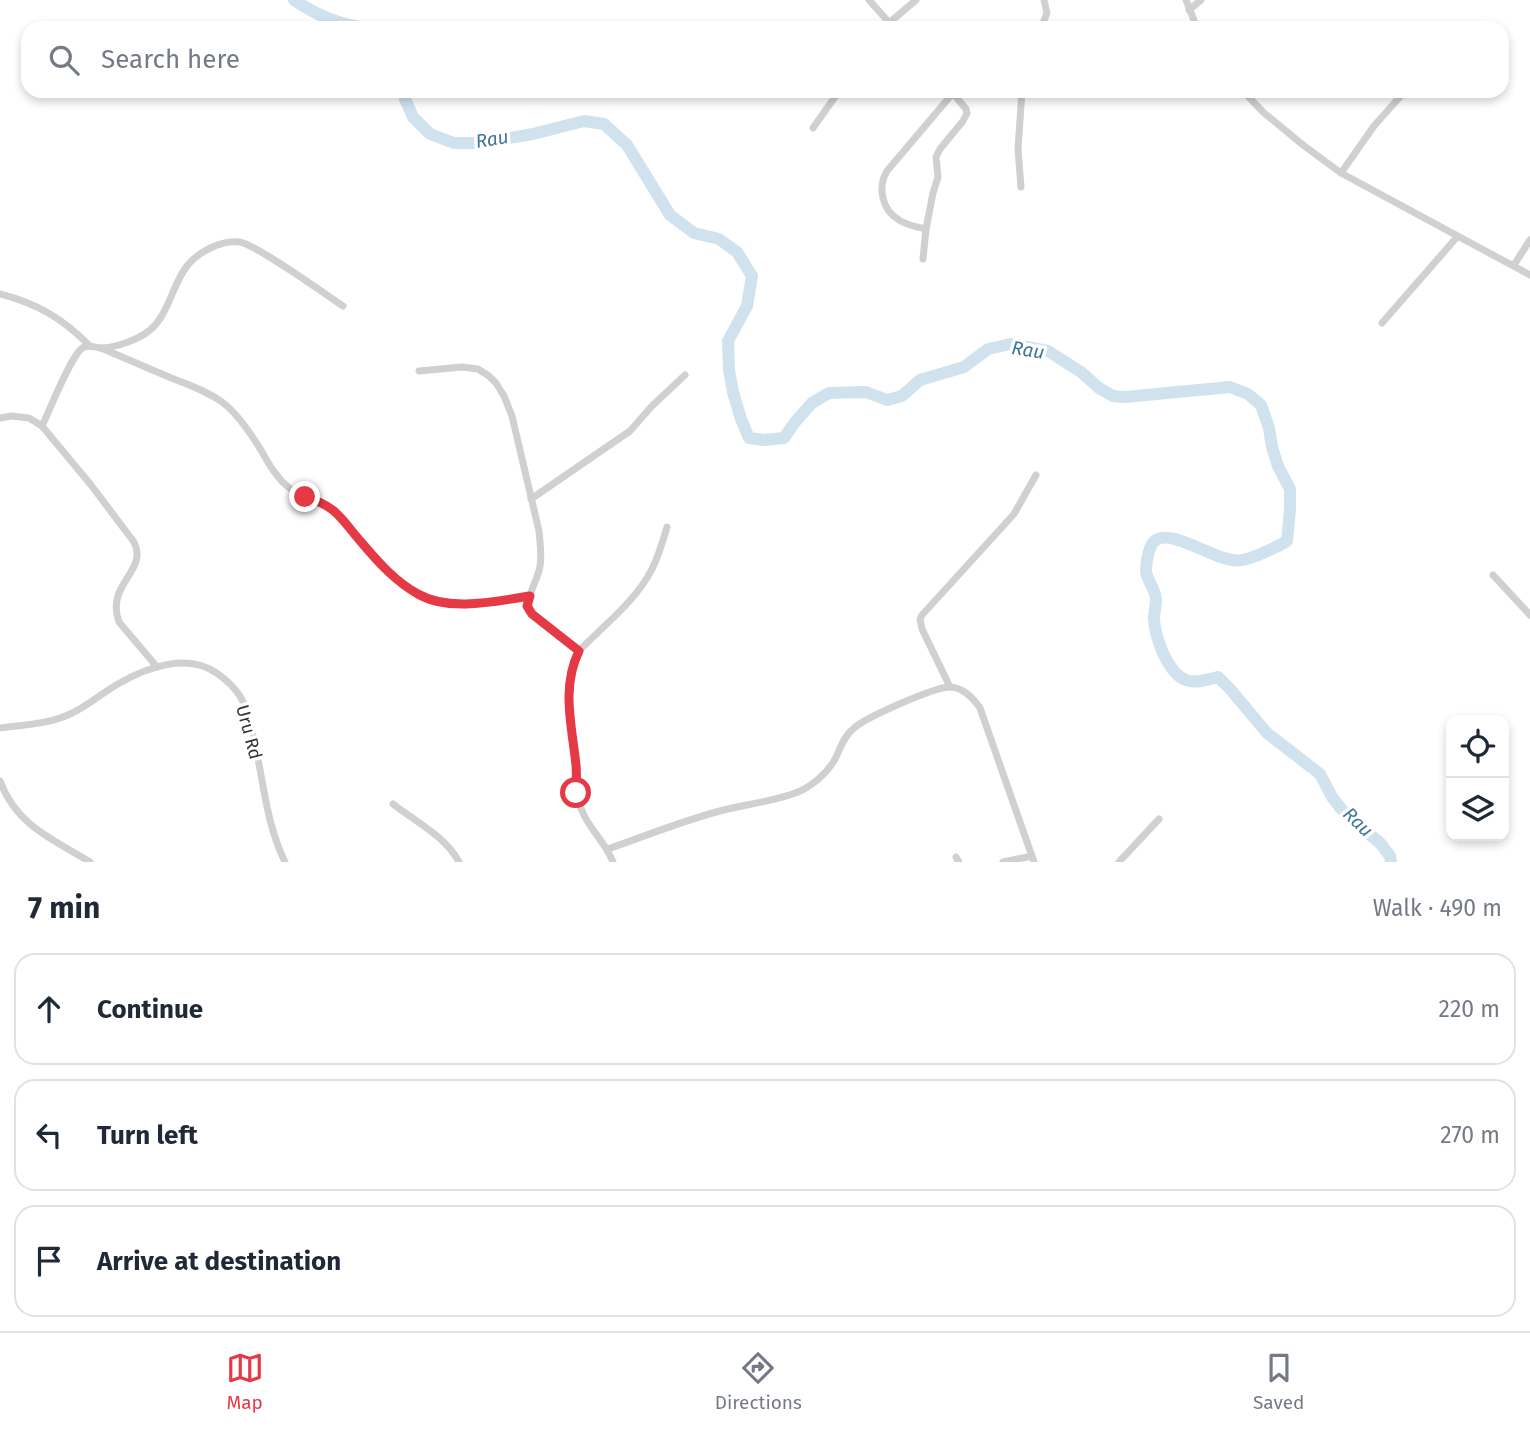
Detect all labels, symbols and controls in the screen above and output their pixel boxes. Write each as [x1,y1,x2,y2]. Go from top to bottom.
search box [21,21,1509,98]
icon: search [45,41,83,79]
text: Search here [101,44,240,75]
water label: Rau [474,125,510,153]
water label: Rau [1010,336,1046,364]
route end [289,481,320,512]
street label: Uru Rd [231,702,267,762]
map controls [1446,715,1509,841]
button: locate [1446,715,1509,778]
route start [560,777,591,808]
button: layers [1446,778,1509,841]
water label: Rau [1338,802,1378,842]
text: 7 min [28,890,100,926]
text: Walk · 490 m [1373,894,1502,922]
icon: ahead [30,990,68,1028]
text: Continue [97,994,203,1025]
text: 220 m [1439,995,1500,1023]
icon: left [30,1116,68,1154]
text: Turn left [97,1120,198,1151]
text: 270 m [1440,1121,1500,1149]
icon: arrive [30,1242,68,1280]
text: Arrive at destination [97,1246,341,1277]
tab: Map [226,1349,264,1414]
tab: Directions [715,1349,802,1414]
tab: Saved [1253,1349,1304,1414]

